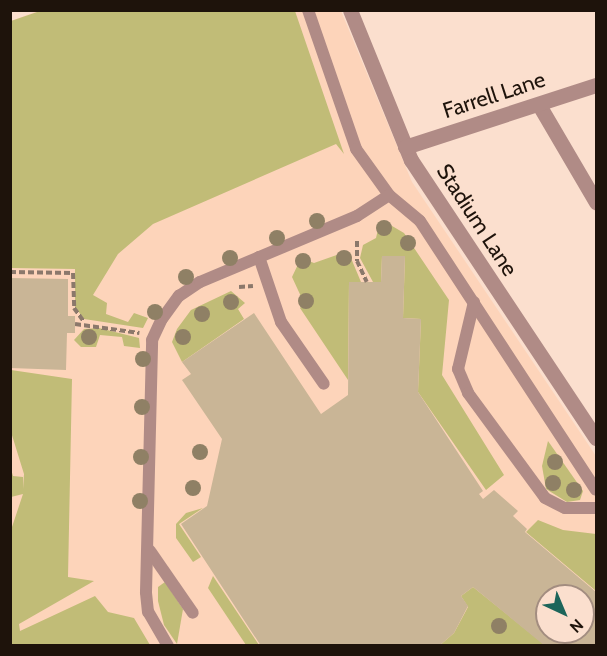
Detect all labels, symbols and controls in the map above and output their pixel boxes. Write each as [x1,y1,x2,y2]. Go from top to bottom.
street label: Farrell Lane [439,66,549,124]
street label: Stadium Lane [431,159,523,281]
north arrow [535,584,595,644]
text: N [566,615,587,637]

